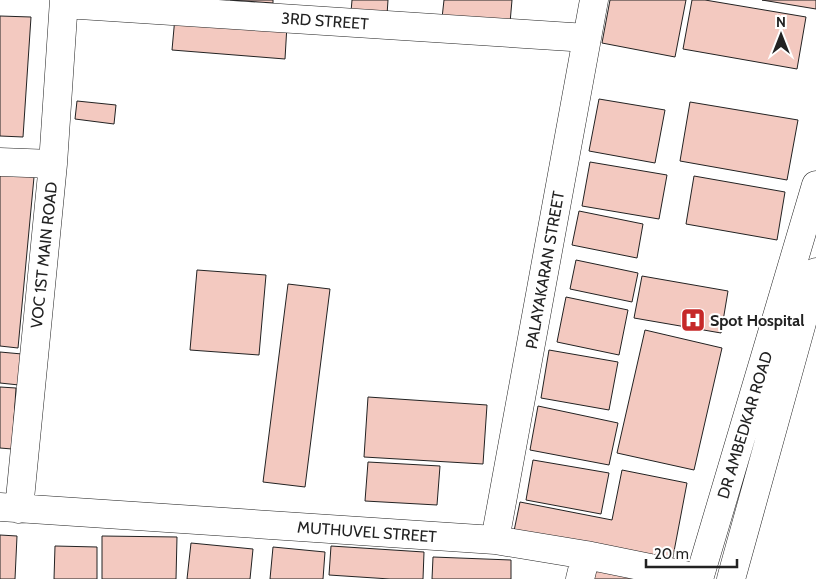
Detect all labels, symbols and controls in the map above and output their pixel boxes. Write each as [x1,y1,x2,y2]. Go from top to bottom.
street label: 3RD STREET [281,8,370,34]
north arrow [756,10,806,60]
text: N [776,13,786,31]
street label: VOC 1ST MAIN ROAD [27,181,61,329]
street label: PALAYAKARAN STREET [522,189,568,351]
hospital icon: Spot Hospital [680,307,706,333]
place label: Spot Hospital [710,311,804,330]
street label: DR AMBEDKAR ROAD [714,349,776,501]
street label: MUTHUVEL STREET [297,518,438,546]
scale bar [646,536,737,568]
text: 20 m [654,545,689,563]

